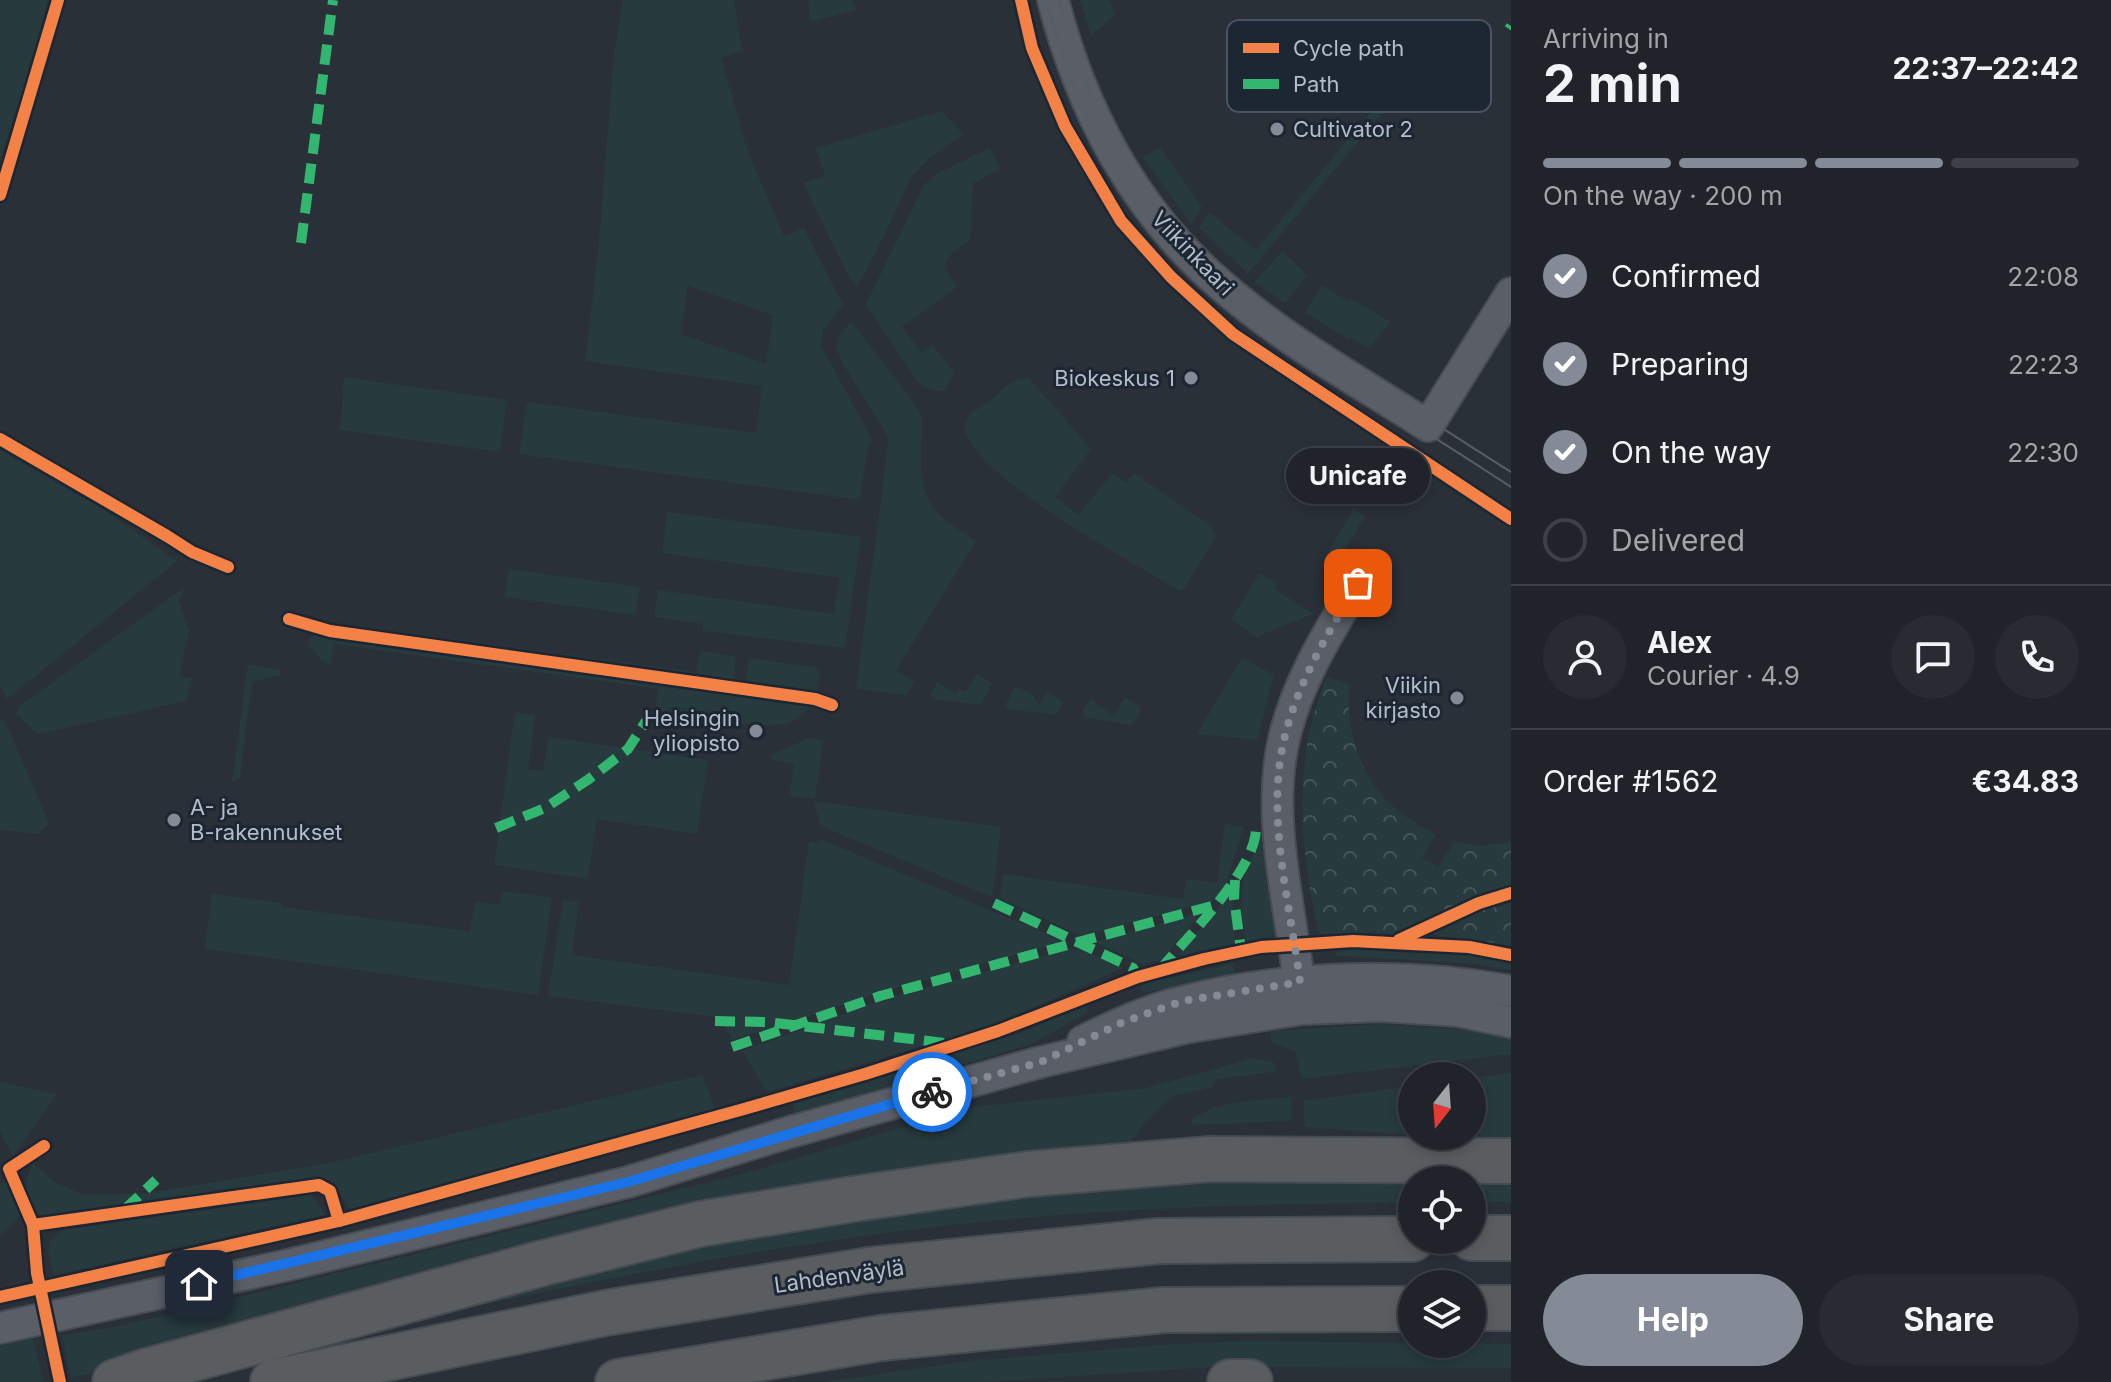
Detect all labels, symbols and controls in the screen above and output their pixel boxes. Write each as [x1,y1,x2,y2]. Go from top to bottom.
legend [1227,20,1491,112]
text: Arriving in [1543,23,1669,54]
text: Cycle path [1293,35,1404,61]
text: 22:37–22:42 [1892,50,2079,86]
text: 2 min [1543,52,1682,115]
text: Path [1293,71,1340,97]
place label: Cultivator 2 [1293,116,1413,142]
marker: Cultivator 2 [1268,120,1286,138]
text: On the way · 200 m [1543,180,1783,211]
street label: Viikinkaari [1146,205,1240,301]
icon: check [1543,254,1587,298]
text: Confirmed [1611,258,1761,294]
text: 22:08 [2007,261,2079,292]
icon: check [1543,342,1587,386]
text: Preparing [1611,346,1749,382]
text: 22:23 [2008,349,2079,380]
place label: Biokeskus 1 [1054,365,1175,391]
marker: Biokeskus 1 [1182,369,1200,387]
icon: check [1543,430,1587,474]
text: On the way [1611,434,1771,470]
text: 22:30 [2007,437,2079,468]
callout: Unicafe [1286,447,1430,503]
text: Unicafe [1309,460,1407,491]
text: Delivered [1611,522,1745,558]
pin [1324,549,1392,617]
icon: bag [1336,561,1380,605]
button: person [1543,615,1627,699]
button: chat [1891,615,1975,699]
button: phone [1995,615,2079,699]
text: Alex [1647,624,1712,660]
text: Courier · 4.9 [1647,660,1800,691]
place label: Viikin kirjasto [1366,672,1441,723]
marker: Viikin kirjasto [1448,689,1466,707]
place label: Helsingin yliopisto [644,705,740,756]
marker: Helsingin yliopisto [747,722,765,740]
text: Order #1562 [1543,763,1719,799]
text: €34.83 [1972,763,2079,799]
place label: A- ja B-rakennukset [190,794,342,845]
marker: A- ja B-rakennukset [165,811,183,829]
courier [892,1052,972,1132]
north arrow [1398,1062,1486,1150]
map controls [1398,1062,1486,1358]
icon: bike [910,1070,954,1114]
button: locate [1398,1166,1486,1254]
pin [165,1250,233,1318]
street label: Lahdenväylä [772,1254,906,1298]
icon: home [177,1262,221,1306]
button: layers [1398,1270,1486,1358]
button: Help [1543,1274,1803,1366]
button: Share [1819,1274,2079,1366]

